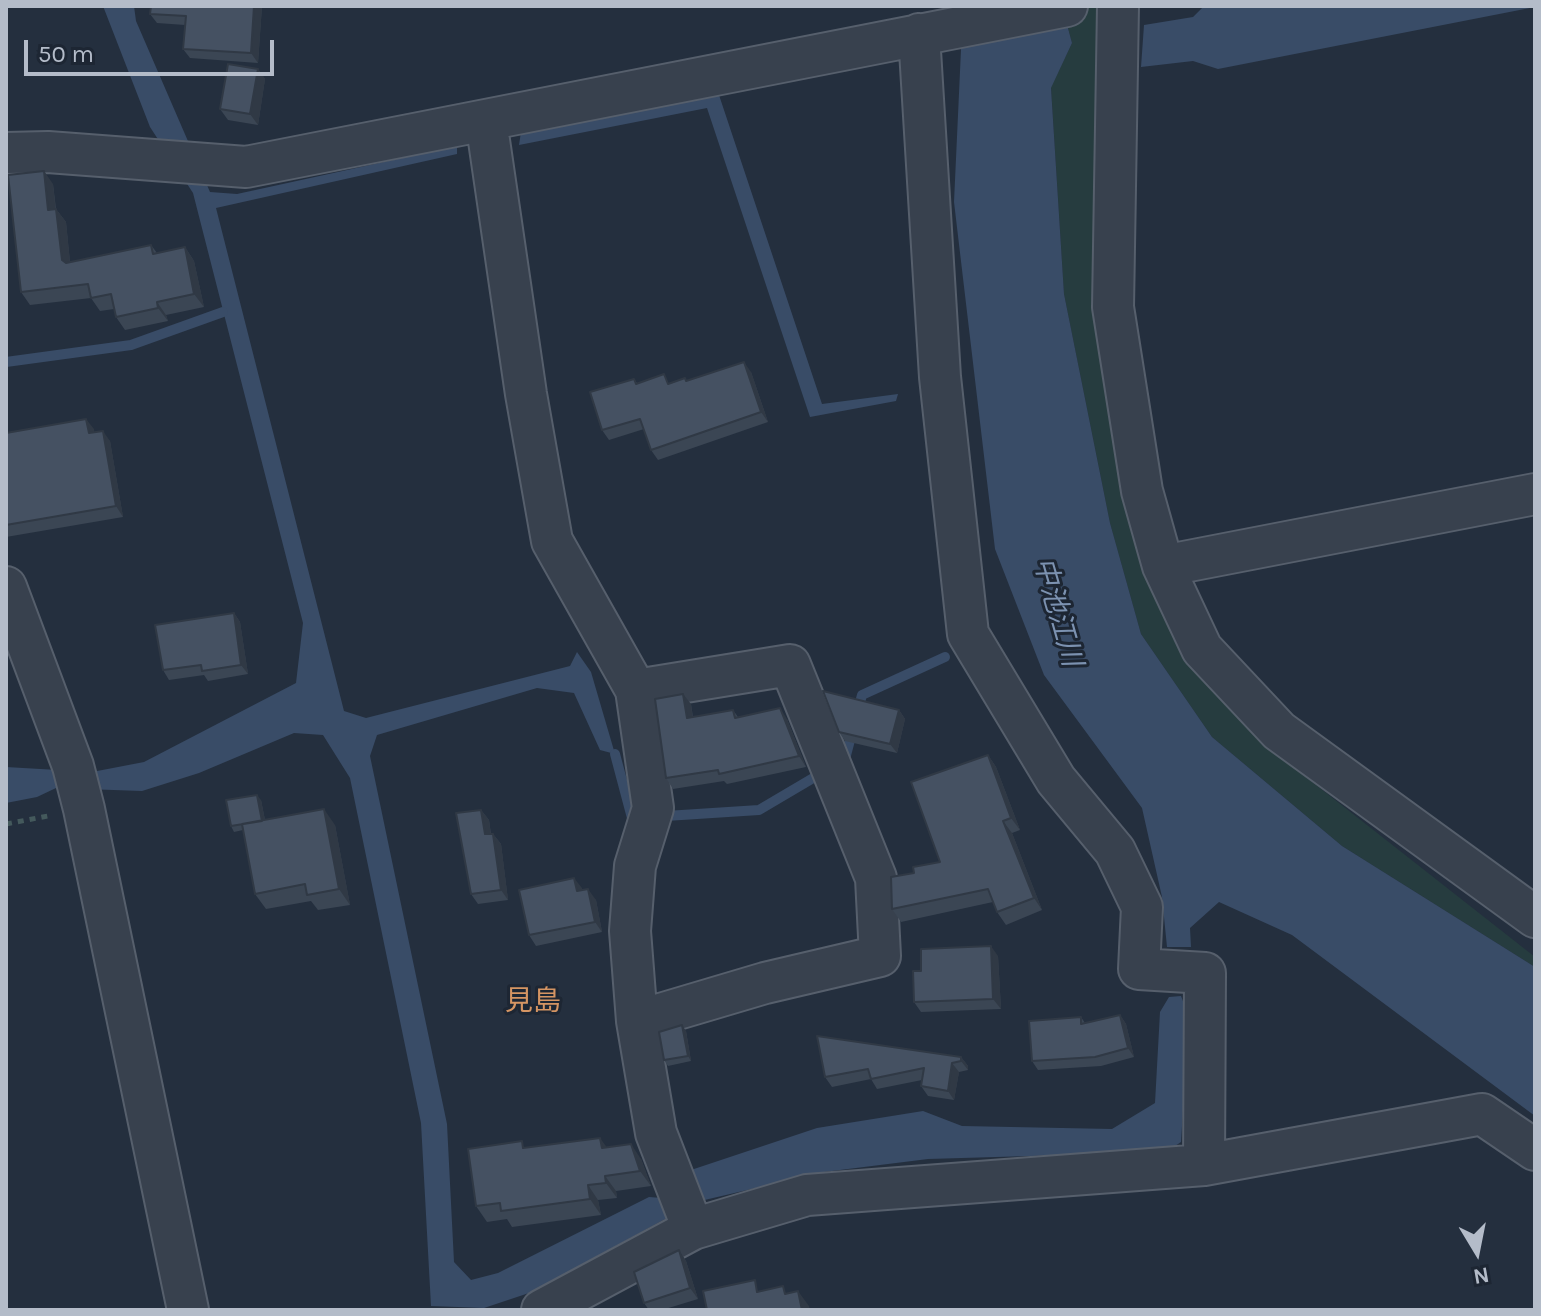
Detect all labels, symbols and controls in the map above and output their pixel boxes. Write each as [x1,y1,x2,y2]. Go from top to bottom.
scale bar [28,24,278,74]
text: 50 m [38,40,94,68]
water label: 中池江川 [1025,554,1089,670]
district label: 見島 [505,985,561,1019]
north arrow [1437,1212,1517,1292]
text: N [1471,1261,1491,1290]

